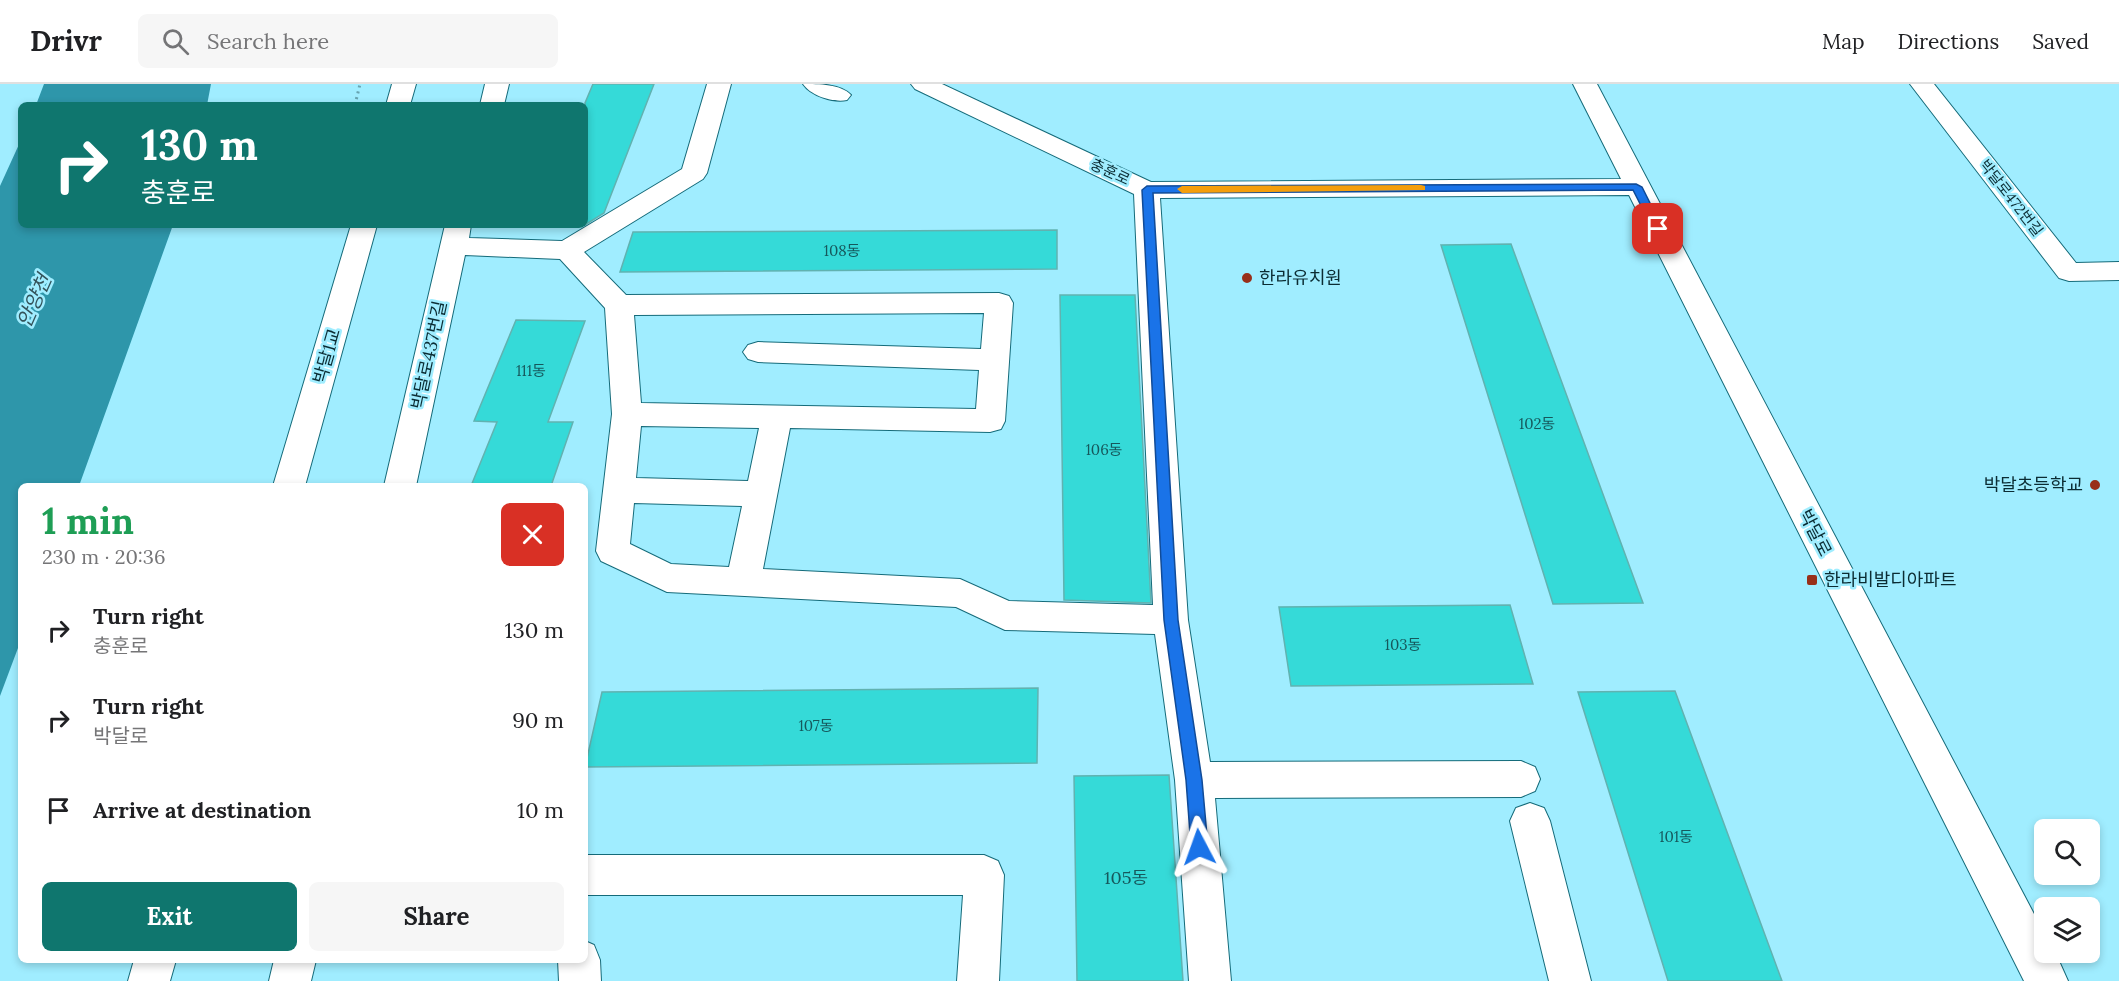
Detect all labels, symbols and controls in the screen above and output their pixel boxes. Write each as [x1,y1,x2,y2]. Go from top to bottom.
search box [138,14,558,68]
text: Drivr [30,23,102,59]
icon: search [159,25,192,58]
text: Search here [207,27,329,55]
text: Map [1822,28,1865,55]
text: Directions [1898,28,1999,55]
text: Saved [2032,28,2089,55]
text: 130 m [141,118,258,172]
icon: right [42,126,120,204]
street label: 충훈로 [1087,154,1133,189]
street label: 박달로472번길 [1976,156,2047,240]
text: 충훈로 [141,175,216,209]
pin [1632,203,1683,254]
icon: arrive [1641,212,1674,245]
house number: 108동 [823,241,861,260]
place label: 한라유치원 [1259,266,1342,289]
water label: 안양천 [11,268,57,331]
marker: 한라유치원 [1240,271,1254,285]
street label: 박달로437번길 [406,298,451,411]
street label: 박달1교 [308,326,345,386]
house number: 111동 [516,361,546,380]
house number: 102동 [1519,414,1555,433]
house number: 106동 [1085,440,1123,459]
place label: 박달초등학교 [1984,473,2083,496]
marker: 박달초등학교 [2088,478,2102,492]
text: 1 min [42,498,134,544]
button: close [501,503,564,566]
street label: 박달로 [1794,505,1837,560]
text: 230 m · 20:36 [42,544,166,569]
place label: 한라비발디아파트 [1824,568,1956,591]
marker: 한라비발디아파트 [1805,573,1819,587]
text: Turn right [93,602,204,630]
icon: right [42,614,75,647]
text: 130 m [505,616,564,644]
text: 충훈로 [93,633,148,658]
house number: 103동 [1385,635,1421,654]
text: Turn right [93,692,204,720]
icon: right [42,704,75,737]
text: 90 m [512,706,564,734]
house number: 107동 [798,716,834,735]
text: 박달로 [93,723,148,748]
icon: arrive [42,794,75,827]
text: Arrive at destination [93,796,311,824]
text: 10 m [517,796,564,824]
position arrow [1167,815,1231,879]
map controls [2034,819,2100,963]
button: search [2034,819,2100,885]
house number: 101동 [1659,827,1693,846]
house number: 105동 [1104,866,1148,889]
button: Exit [42,882,297,951]
button: Share [309,882,564,951]
button: layers [2034,897,2100,963]

